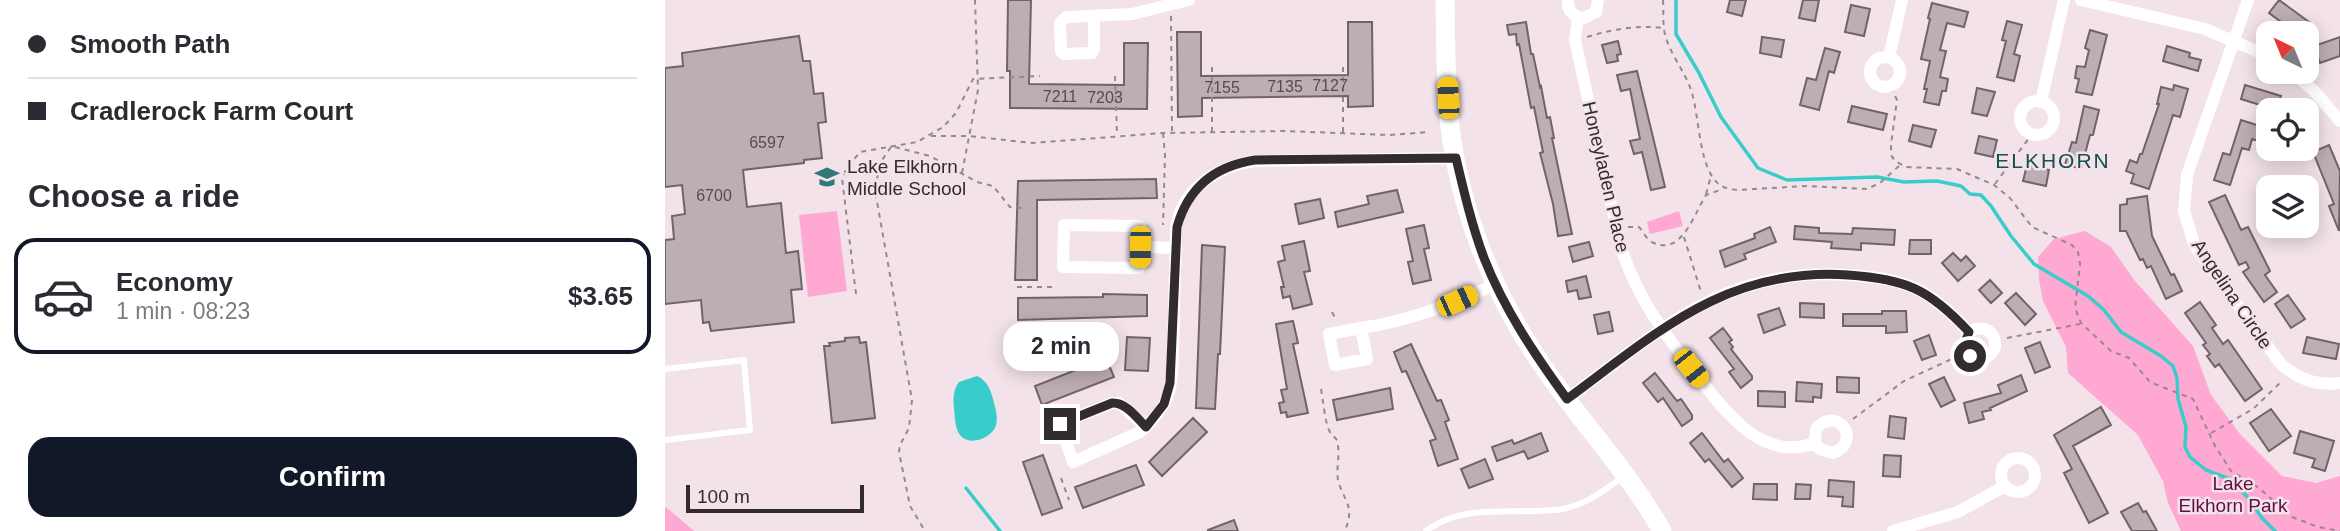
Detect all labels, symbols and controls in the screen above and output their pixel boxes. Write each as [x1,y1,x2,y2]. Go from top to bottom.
north arrow [2256,21,2319,84]
map controls [2256,21,2319,238]
text: Smooth Path [70,29,230,59]
car [1437,76,1460,120]
house number: 7127 [1312,77,1348,94]
house number: 7135 [1267,78,1303,95]
house number: 7155 [1204,79,1240,96]
house number: 7211 [1043,88,1077,105]
house number: 7203 [1087,89,1123,106]
text: Cradlerock Farm Court [70,96,353,126]
button: locate [2256,98,2319,161]
street label: Honeyladen Place [1578,100,1634,254]
house number: 6597 [749,134,785,151]
district label: ELKHORN [1995,149,2111,172]
place label: Lake Elkhorn Middle School [847,156,966,199]
school or university icon: Lake Elkhorn Middle School [813,163,841,191]
button: layers [2256,175,2319,238]
text: Choose a ride [28,178,240,214]
house number: 6700 [696,187,732,204]
car [1130,226,1151,268]
street label: Angelina Circle [2188,235,2276,353]
icon: car [32,265,95,328]
text: Economy [116,267,233,297]
text: $3.65 [568,281,633,311]
car [1434,283,1481,319]
text: 1 min · 08:23 [116,298,250,324]
callout: 2 min [1002,322,1118,372]
text: 2 min [1031,333,1091,359]
route start [1954,340,1986,372]
car [1670,345,1713,391]
route end [1044,408,1076,440]
button: Confirm [28,437,637,517]
park label: Lake Elkhorn Park [2179,473,2288,516]
scale bar [686,482,865,514]
text: 100 m [697,486,750,507]

